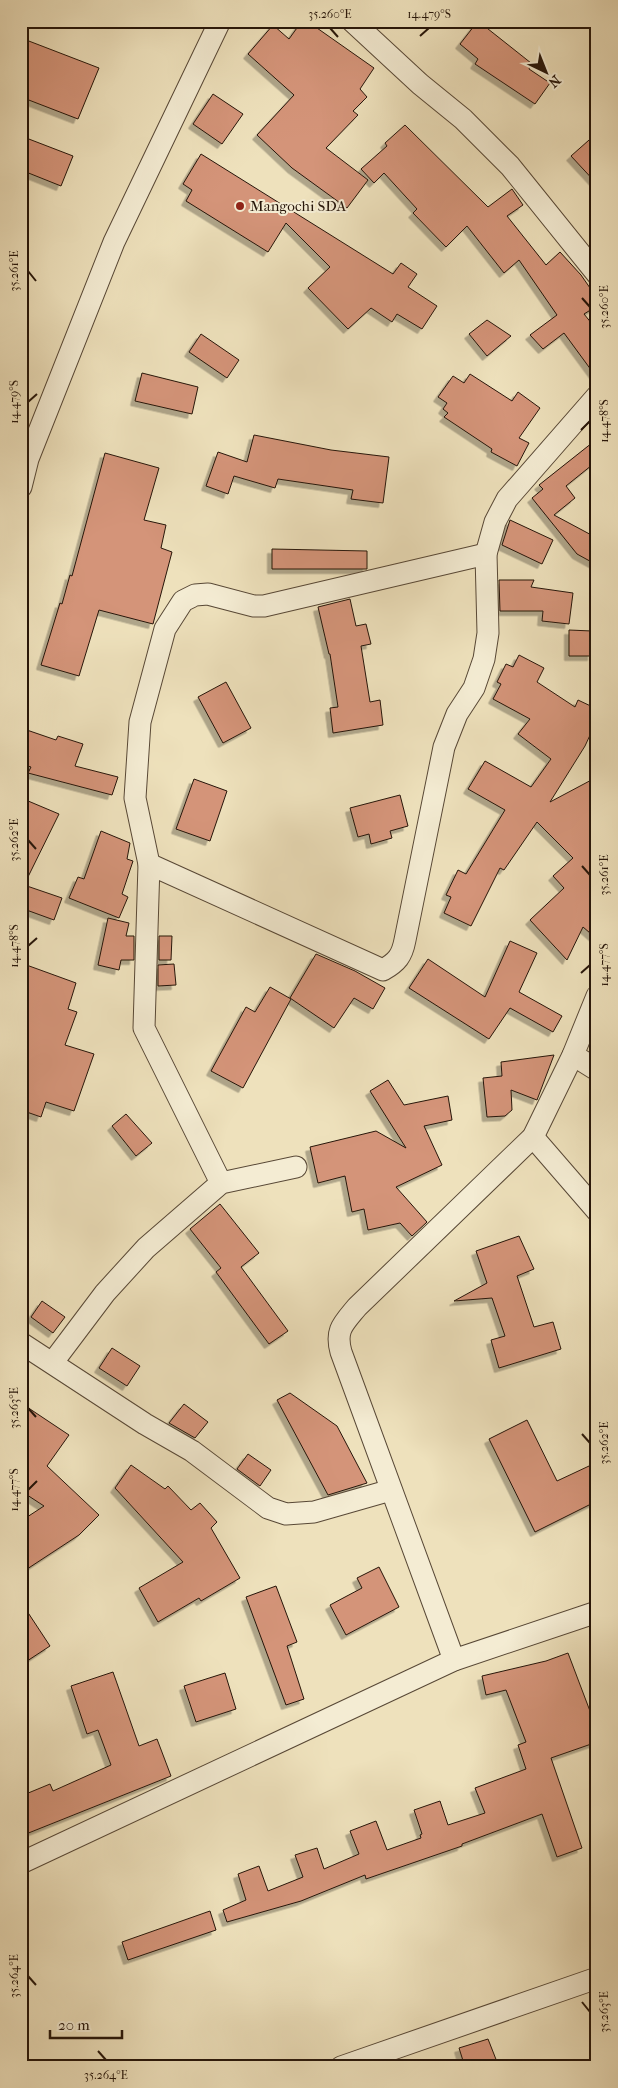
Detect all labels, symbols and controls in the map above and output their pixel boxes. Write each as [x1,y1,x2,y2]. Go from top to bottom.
text: 35.260°E [308,7,352,21]
text: 14.479°S [407,7,451,21]
north arrow [520,48,570,98]
text: N [545,71,564,91]
place label: Mangochi SDA [250,197,346,215]
marker: Mangochi SDA [234,200,246,212]
text: 35.261°E [7,250,21,292]
text: 35.260°E [597,285,611,329]
text: 14.479°S [7,380,21,424]
text: 14.478°S [597,399,611,443]
text: 35.262°E [7,819,21,861]
text: 35.261°E [597,854,611,896]
text: 14.478°S [7,924,21,968]
text: 14.477°S [597,943,611,987]
text: 35.263°E [7,1387,21,1429]
text: 35.262°E [597,1422,611,1464]
text: 14.477°S [7,1468,21,1512]
text: 35.264°E [7,1954,21,1998]
text: 35.263°E [597,1991,611,2033]
scale bar [50,2008,122,2040]
text: 20 m [58,2016,90,2034]
text: 35.264°E [84,2068,128,2082]

